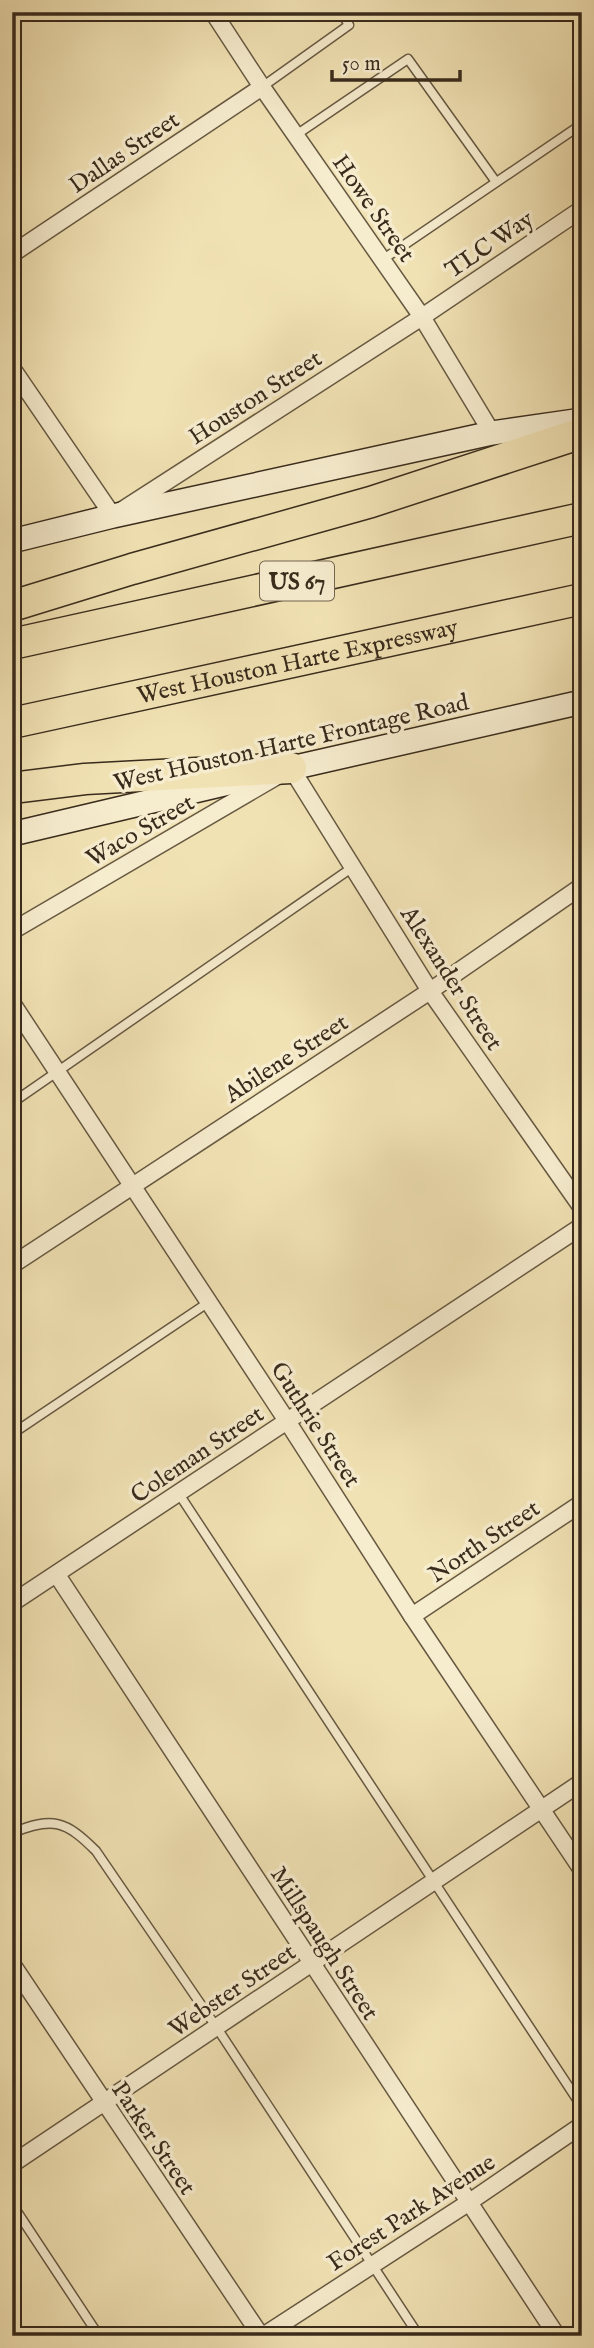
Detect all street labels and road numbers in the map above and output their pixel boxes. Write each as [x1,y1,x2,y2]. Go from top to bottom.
street label: Dallas Street [64,105,186,201]
street label: Howe Street [324,149,421,269]
street label: TLC Way [440,204,540,286]
street label: Houston Street [183,344,328,453]
road number: US 67 [260,562,334,600]
street label: West Houston Harte Expressway [134,612,461,712]
street label: West Houston Harte Frontage Road [111,687,472,799]
street label: Waco Street [81,788,200,875]
street label: Alexander Street [392,900,509,1057]
street label: Abilene Street [218,1008,355,1111]
street label: Guthrie Street [263,1356,367,1493]
street label: Coleman Street [125,1399,270,1511]
street label: North Street [423,1494,546,1591]
street label: Millspaugh Street [263,1861,385,2027]
street label: Webster Street [163,1937,302,2045]
street label: Parker Street [104,2076,202,2201]
street label: Forest Park Avenue [322,2147,502,2279]

